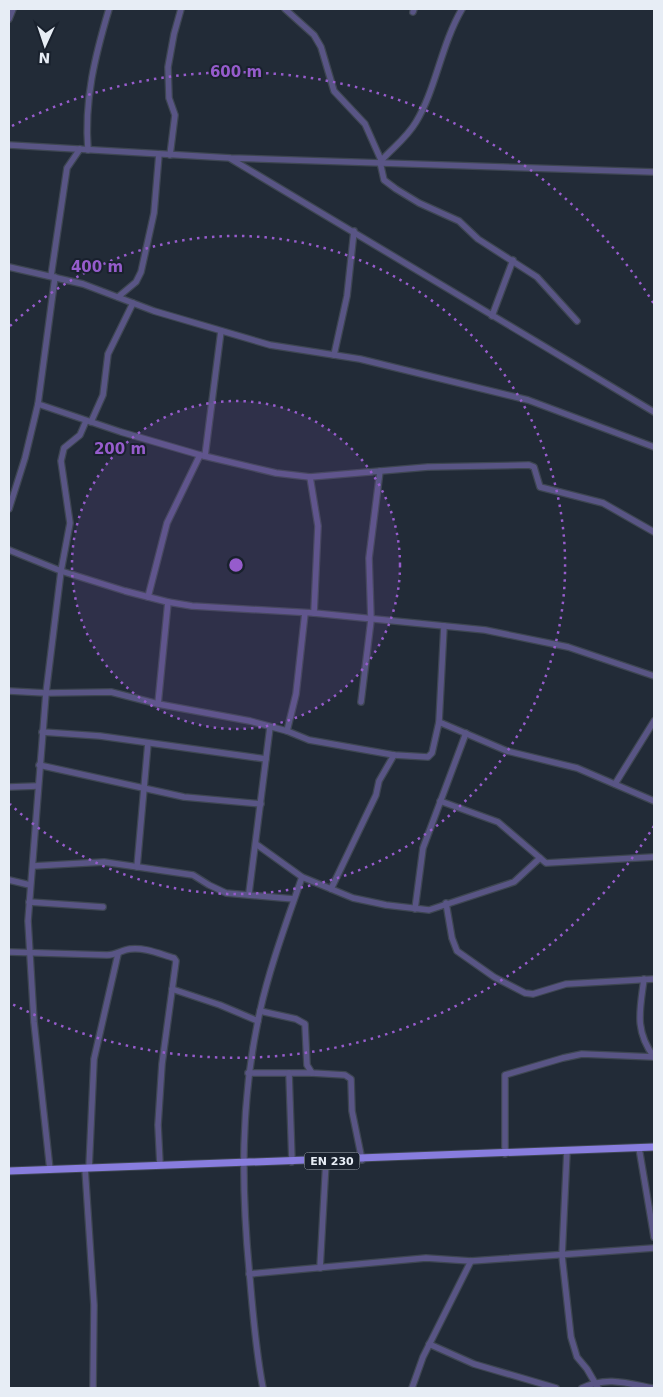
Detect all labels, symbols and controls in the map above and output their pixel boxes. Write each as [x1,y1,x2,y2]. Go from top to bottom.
north arrow [20,20,70,70]
text: N [38,50,51,66]
text: 600 m [210,63,262,81]
text: 400 m [71,258,123,276]
text: 200 m [94,440,146,458]
centre of rings [227,556,245,574]
road number: EN 230 [304,1152,360,1170]

